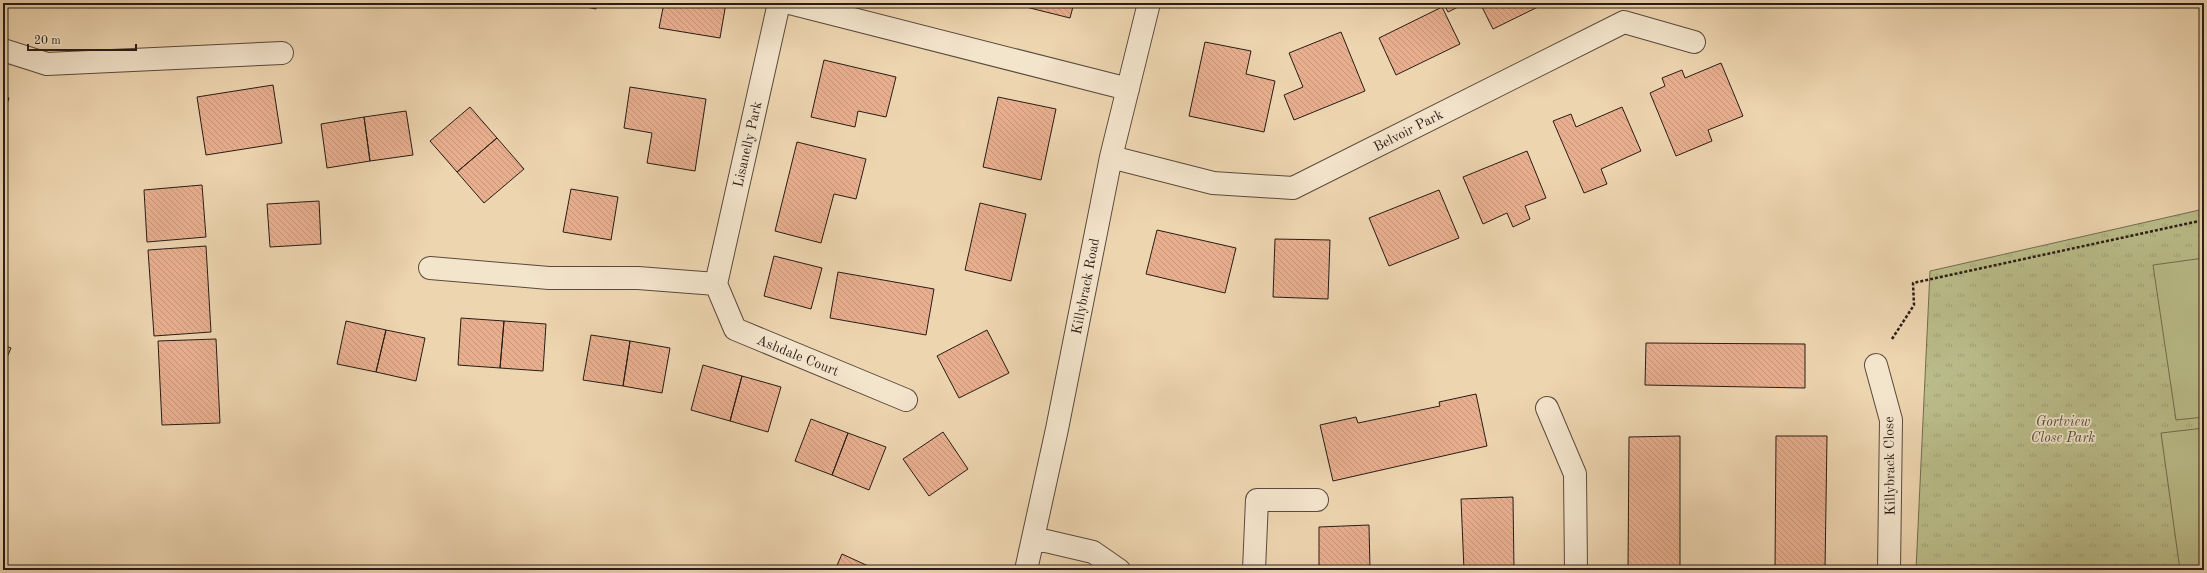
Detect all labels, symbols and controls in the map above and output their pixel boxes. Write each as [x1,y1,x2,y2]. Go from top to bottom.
scale bar [28,26,136,52]
text: 20 m [34,35,61,47]
street label: Lisanelly Park [731,100,765,189]
street label: Belvoir Park [1371,107,1445,154]
street label: Killybrack Road [1070,237,1102,335]
street label: Ashdale Court [755,333,841,379]
park label: Gortview Close Park [2031,415,2095,445]
street label: Killybrack Close [1882,416,1898,516]

